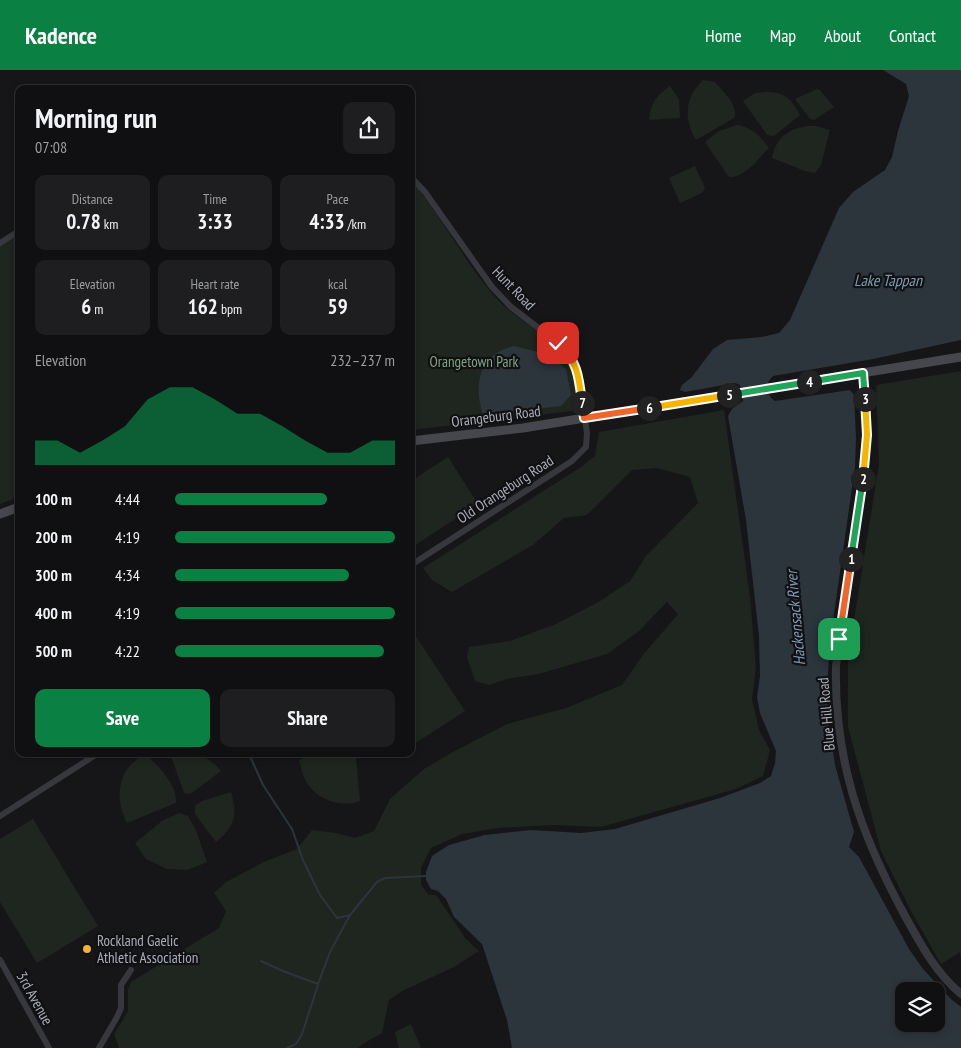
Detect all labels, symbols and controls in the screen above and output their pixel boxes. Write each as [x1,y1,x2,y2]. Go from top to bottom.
text: Kadence [25,20,97,51]
text: Home [705,24,742,47]
text: Map [770,24,796,47]
text: About [824,24,861,47]
text: Contact [889,24,936,47]
text: Morning run [35,99,157,136]
button: share [343,102,395,154]
text: 07:08 [35,137,67,157]
text: Distance [72,190,113,208]
text: Time [203,190,227,208]
text: Pace [327,190,349,208]
text: 0.78 [66,208,101,235]
text: 3:33 [197,208,233,235]
text: 4:33 [309,208,345,235]
text: km [101,215,118,233]
text: /km [345,215,366,233]
street label: Hunt Road [488,262,540,314]
water label: Lake Tappan [854,270,923,290]
text: Elevation [70,275,115,293]
text: Heart rate [191,275,239,293]
text: kcal [328,275,347,293]
text: 6 [81,293,91,320]
text: 162 [188,293,218,320]
text: 59 [328,293,348,320]
text: m [91,300,103,318]
text: bpm [218,300,242,318]
pin [537,322,579,364]
icon: check [544,329,572,357]
text: Elevation [35,350,86,370]
text: 232–237 m [330,350,395,370]
park label: Orangetown Park [430,352,519,371]
pin: 4 [796,370,822,394]
text: 4 [806,373,813,391]
pin: 5 [716,382,742,408]
text: 5 [726,386,733,404]
pin: 3 [852,386,878,412]
pin: 7 [570,390,594,416]
text: 3 [862,390,869,408]
text: 7 [579,394,586,412]
pin: 6 [636,396,662,420]
text: 6 [646,399,653,417]
street label: Orangeburg Road [450,401,542,431]
street label: Old Orangeburg Road [453,451,557,527]
pin: 2 [850,466,876,492]
text: 2 [860,470,867,488]
text: 100 m [35,489,72,509]
text: 4:44 [115,489,140,509]
text: 200 m [35,527,72,547]
text: 4:19 [115,527,140,547]
pin: 1 [838,546,864,572]
text: 1 [848,550,855,568]
text: 300 m [35,565,72,585]
text: 4:34 [115,565,140,585]
water label: Hackensack River [781,567,809,666]
text: 400 m [35,603,72,623]
text: 4:19 [115,603,140,623]
pin [818,618,860,660]
icon: arrive [825,625,853,653]
text: 500 m [35,641,72,661]
text: 4:22 [115,641,140,661]
street label: Blue Hill Road [813,677,839,751]
button: Save [35,689,210,747]
button: Share [220,689,395,747]
place label: Rockland Gaelic Athletic Association [97,931,198,967]
marker: Rockland Gaelic Athletic Association [81,943,93,955]
street label: 3rd Avenue [13,968,57,1028]
map controls [895,982,945,1032]
button: layers [895,982,945,1032]

